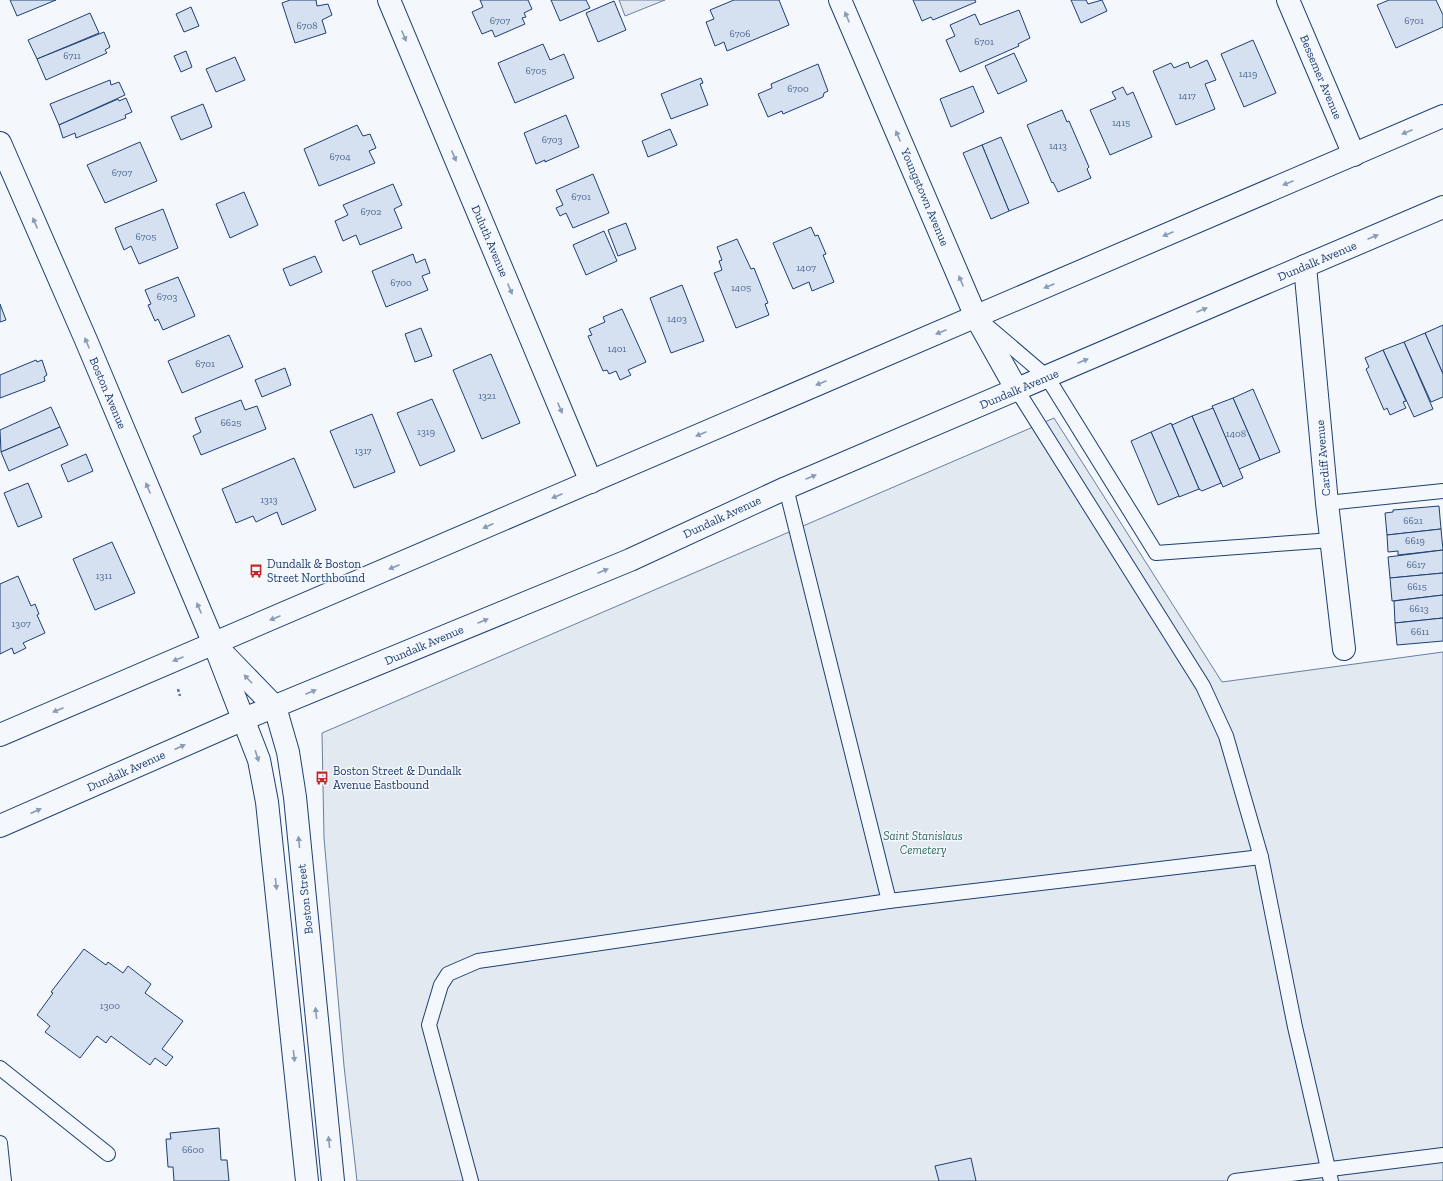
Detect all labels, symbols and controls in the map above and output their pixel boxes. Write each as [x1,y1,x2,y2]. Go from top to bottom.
one-way arrow [844,11,850,22]
house number: 6707 [490,15,511,27]
house number: 6701 [1404,15,1424,27]
house number: 6708 [296,20,318,32]
house number: 6706 [729,28,751,40]
one-way arrow [401,30,407,41]
street label: Bessemer Avenue [1297,33,1345,122]
house number: 6701 [974,36,994,48]
house number: 6711 [63,50,81,62]
house number: 6705 [526,65,546,77]
house number: 1419 [1239,68,1257,80]
house number: 6700 [787,83,809,95]
house number: 1417 [1178,90,1196,102]
house number: 1415 [1112,117,1130,129]
one-way arrow [1401,129,1413,135]
one-way arrow [895,130,902,142]
house number: 6703 [542,134,562,146]
house number: 1413 [1049,140,1067,152]
street label: Youngstown Avenue [898,145,952,248]
one-way arrow [452,150,458,162]
house number: 6704 [329,151,351,163]
house number: 6707 [112,167,133,179]
one-way arrow [1282,180,1293,186]
house number: 6701 [571,191,591,203]
street label: Duluth Avenue [469,203,512,279]
house number: 6702 [361,206,381,218]
one-way arrow [32,218,38,229]
house number: 6705 [136,231,156,243]
one-way arrow [1162,232,1174,238]
one-way arrow [1368,234,1379,240]
street label: Dundalk Avenue [1275,238,1359,284]
house number: 1407 [796,262,816,274]
one-way arrow [958,276,964,287]
house number: 6700 [390,277,412,289]
house number: 1405 [731,282,751,294]
one-way arrow [507,283,513,294]
one-way arrow [1042,283,1054,289]
house number: 6703 [157,291,177,303]
one-way arrow [1197,307,1208,313]
house number: 1403 [667,313,687,325]
one-way arrow [934,330,946,336]
one-way arrow [84,337,90,348]
house number: 1401 [608,343,627,355]
street label: Boston Avenue [87,355,130,431]
house number: 6701 [195,358,215,370]
one-way arrow [1077,358,1089,365]
street label: Dundalk Avenue [977,366,1061,412]
one-way arrow [815,380,827,387]
house number: 1321 [478,390,496,402]
one-way arrow [558,403,564,415]
house number: 6625 [221,417,241,429]
street label: Cardiff Avenue [1313,419,1333,497]
house number: 1319 [417,426,435,438]
house number: 1408 [1226,428,1246,440]
one-way arrow [695,432,707,438]
house number: 1317 [354,445,372,457]
one-way arrow [805,474,817,480]
one-way arrow [145,483,151,494]
one-way arrow [552,493,563,499]
street label: Dundalk Avenue [681,493,763,541]
house number: 1313 [260,494,278,506]
house number: 6621 [1403,515,1423,527]
one-way arrow [483,523,494,529]
house number: 6619 [1405,535,1425,547]
place label: Dundalk & Boston Street Northbound [267,557,365,585]
house number: 6617 [1406,559,1426,571]
bus stop icon: Dundalk & Boston Street Northbound [248,563,264,579]
one-way arrow [388,564,400,570]
one-way arrow [597,568,608,574]
house number: 1311 [96,570,112,582]
house number: 6615 [1407,581,1427,593]
one-way arrow [195,602,201,614]
house number: 6613 [1409,603,1429,615]
one-way arrow [269,615,280,621]
one-way arrow [477,617,489,623]
house number: 1307 [11,618,31,630]
street label: Dundalk Avenue [382,622,466,668]
house number: 6611 [1411,626,1429,638]
one-way arrow [172,656,184,663]
one-way arrow [243,674,253,684]
one-way arrow [306,689,317,695]
one-way arrow [52,708,64,714]
one-way arrow [175,744,187,750]
street label: Dundalk Avenue [85,747,168,795]
one-way arrow [255,750,261,762]
place label: Boston Street & Dundalk Avenue Eastbound [333,764,462,792]
bus stop icon: Boston Street & Dundalk Avenue Eastbound [314,770,330,786]
one-way arrow [30,808,41,814]
park label: Saint Stanislaus Cemetery [883,829,963,857]
one-way arrow [296,836,303,848]
street label: Boston Street [294,863,316,935]
one-way arrow [272,878,279,891]
house number: 1300 [100,1000,120,1012]
one-way arrow [313,1007,319,1019]
one-way arrow [290,1050,297,1062]
one-way arrow [326,1136,332,1148]
house number: 6600 [182,1144,204,1156]

